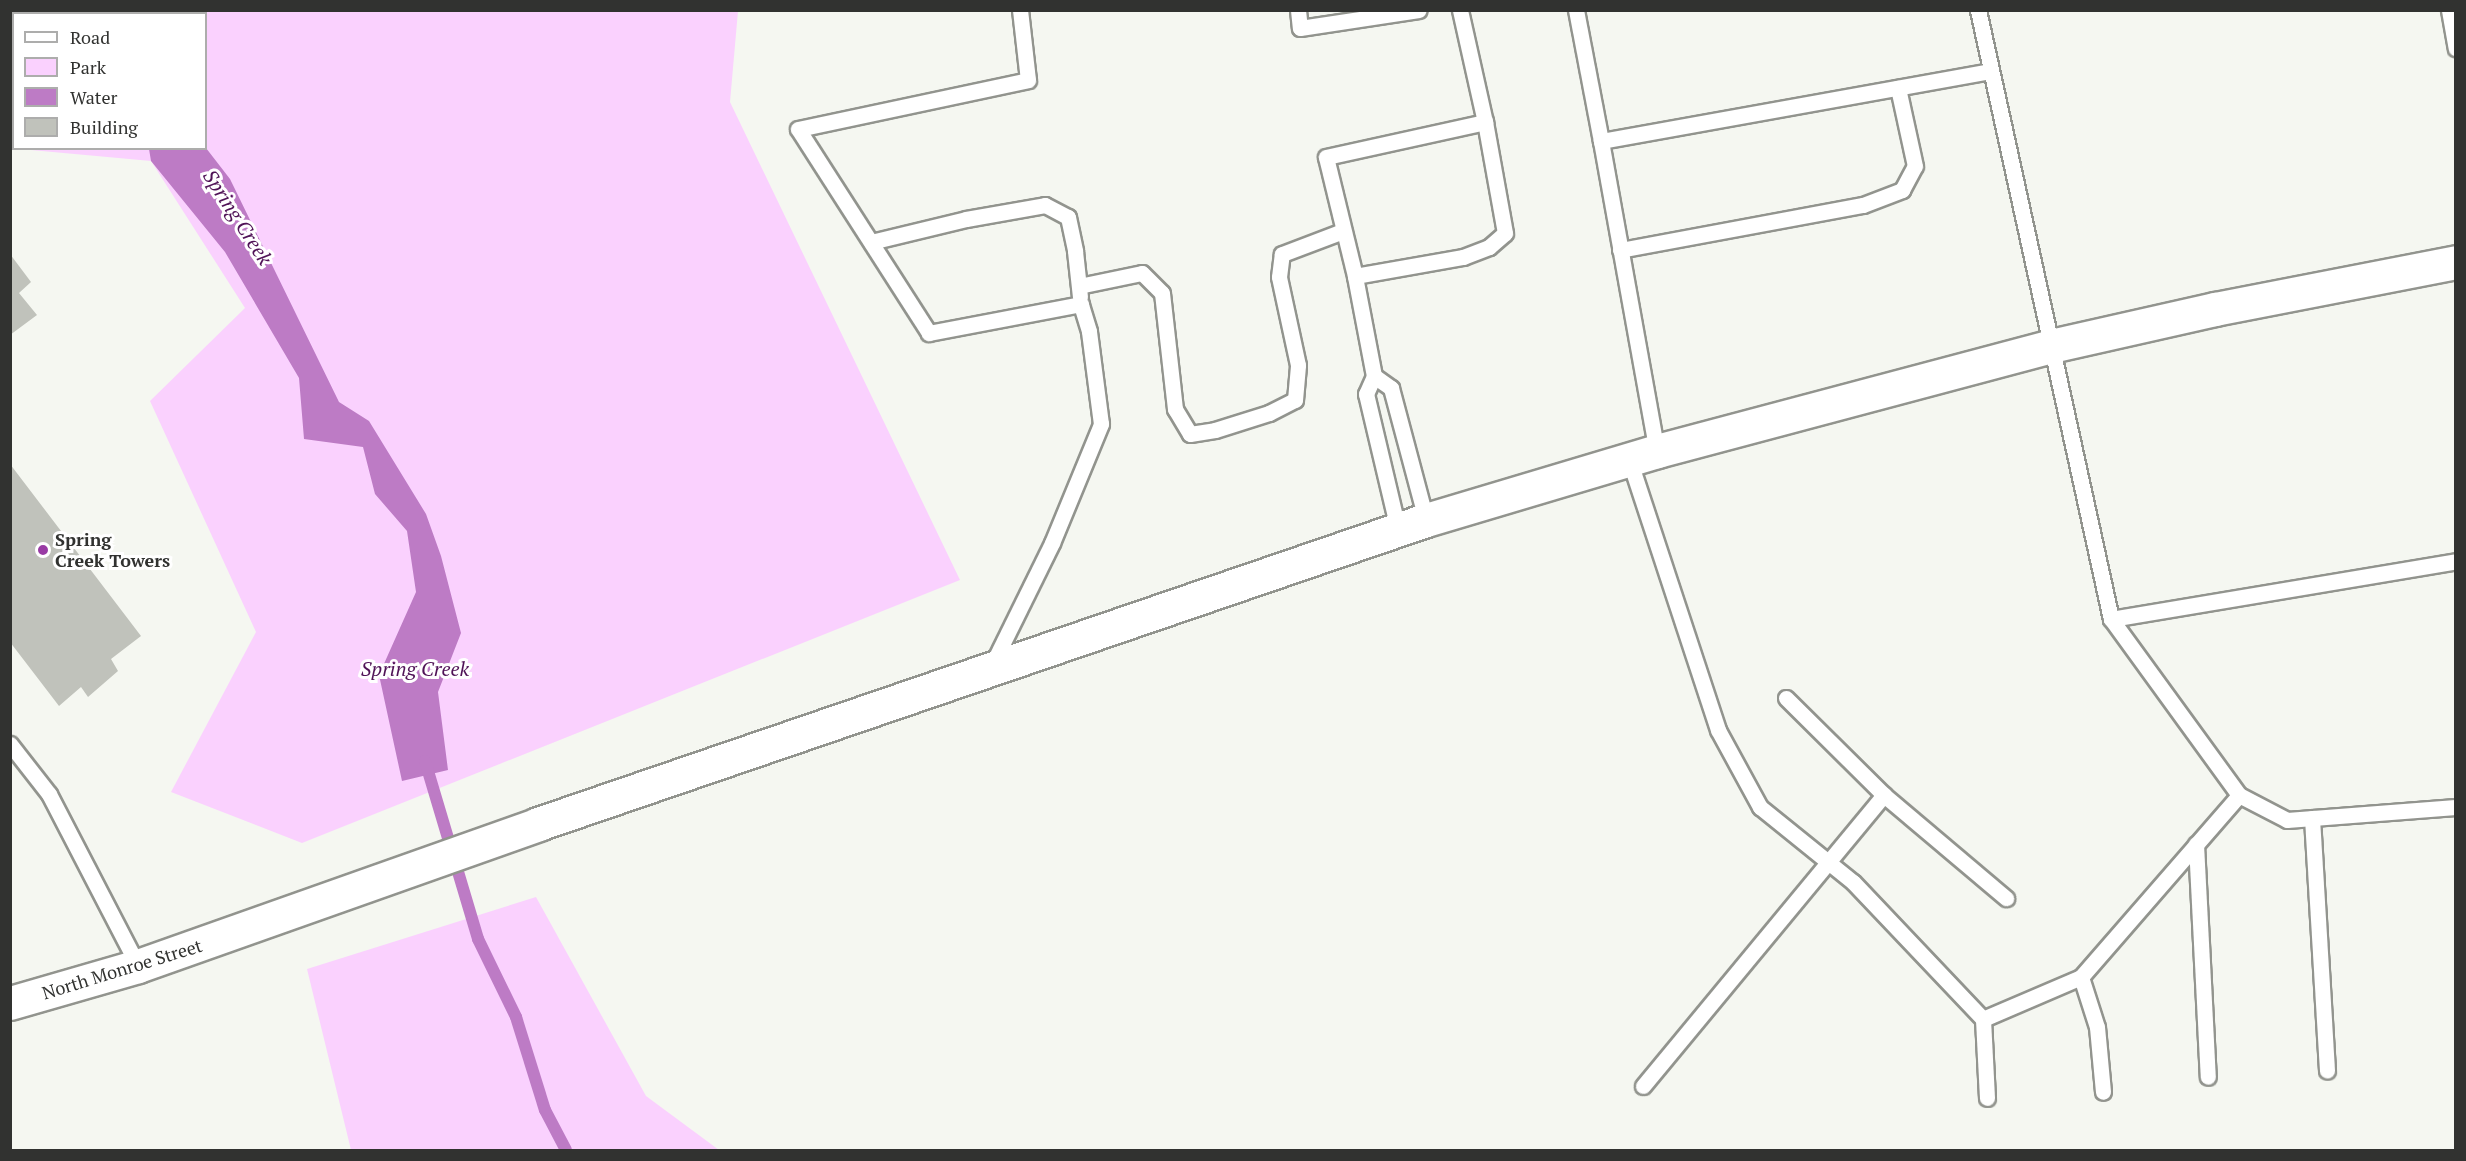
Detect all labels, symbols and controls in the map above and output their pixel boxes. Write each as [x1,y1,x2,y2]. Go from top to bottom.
legend [12,12,207,150]
text: Road [70,25,110,49]
text: Park [70,55,106,79]
text: Water [70,85,117,109]
text: Building [70,115,138,139]
water label: Spring Creek [198,165,278,269]
place label: Spring Creek Towers [55,529,170,572]
marker: Spring Creek Towers [36,543,50,557]
water label: Spring Creek [361,656,469,680]
street label: North Monroe Street [39,934,205,1004]

